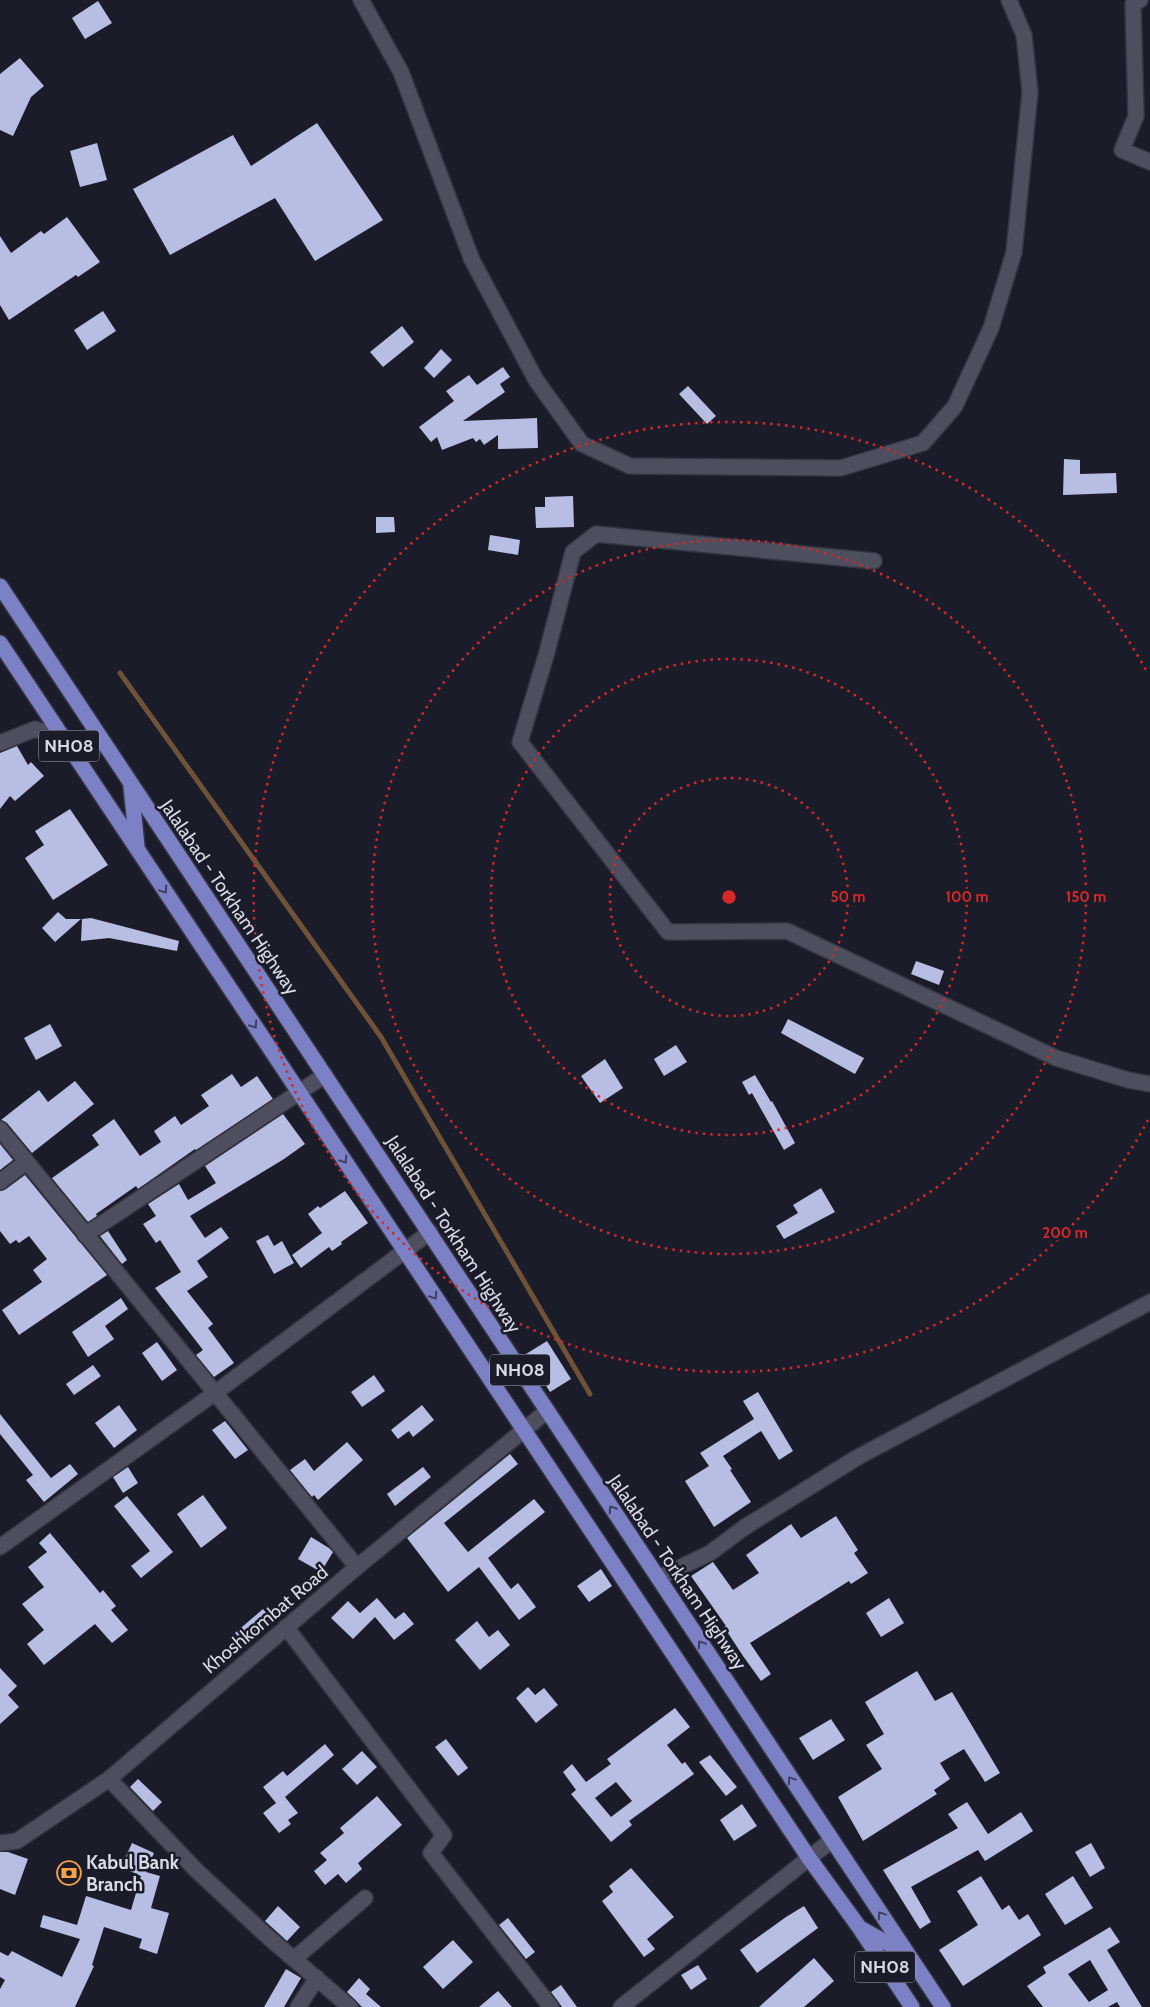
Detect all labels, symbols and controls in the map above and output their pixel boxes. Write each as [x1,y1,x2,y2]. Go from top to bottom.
road number: NH08 [39,730,99,761]
street label: Jalalabad - Torkham Highway [155,794,304,1000]
one-way arrow [158,884,167,893]
centre of rings [720,888,738,906]
text: 50 m [830,888,866,906]
text: 100 m [945,888,989,906]
text: 150 m [1066,888,1106,906]
one-way arrow [248,1019,257,1029]
street label: Jalalabad - Torkham Highway [381,1130,526,1338]
one-way arrow [338,1155,348,1164]
text: 200 m [1042,1224,1088,1242]
one-way arrow [428,1290,437,1299]
road number: NH08 [490,1354,550,1386]
street label: Jalalabad - Torkham Highway [603,1469,752,1675]
one-way arrow [609,1505,618,1514]
street label: Khoshkombat Road [198,1560,333,1678]
one-way arrow [698,1640,708,1649]
one-way arrow [788,1776,797,1785]
place label: Kabul Bank Branch [86,1851,180,1896]
bank icon: Kabul Bank Branch [56,1860,82,1886]
one-way arrow [878,1911,887,1920]
road number: NH08 [855,1951,915,1982]

